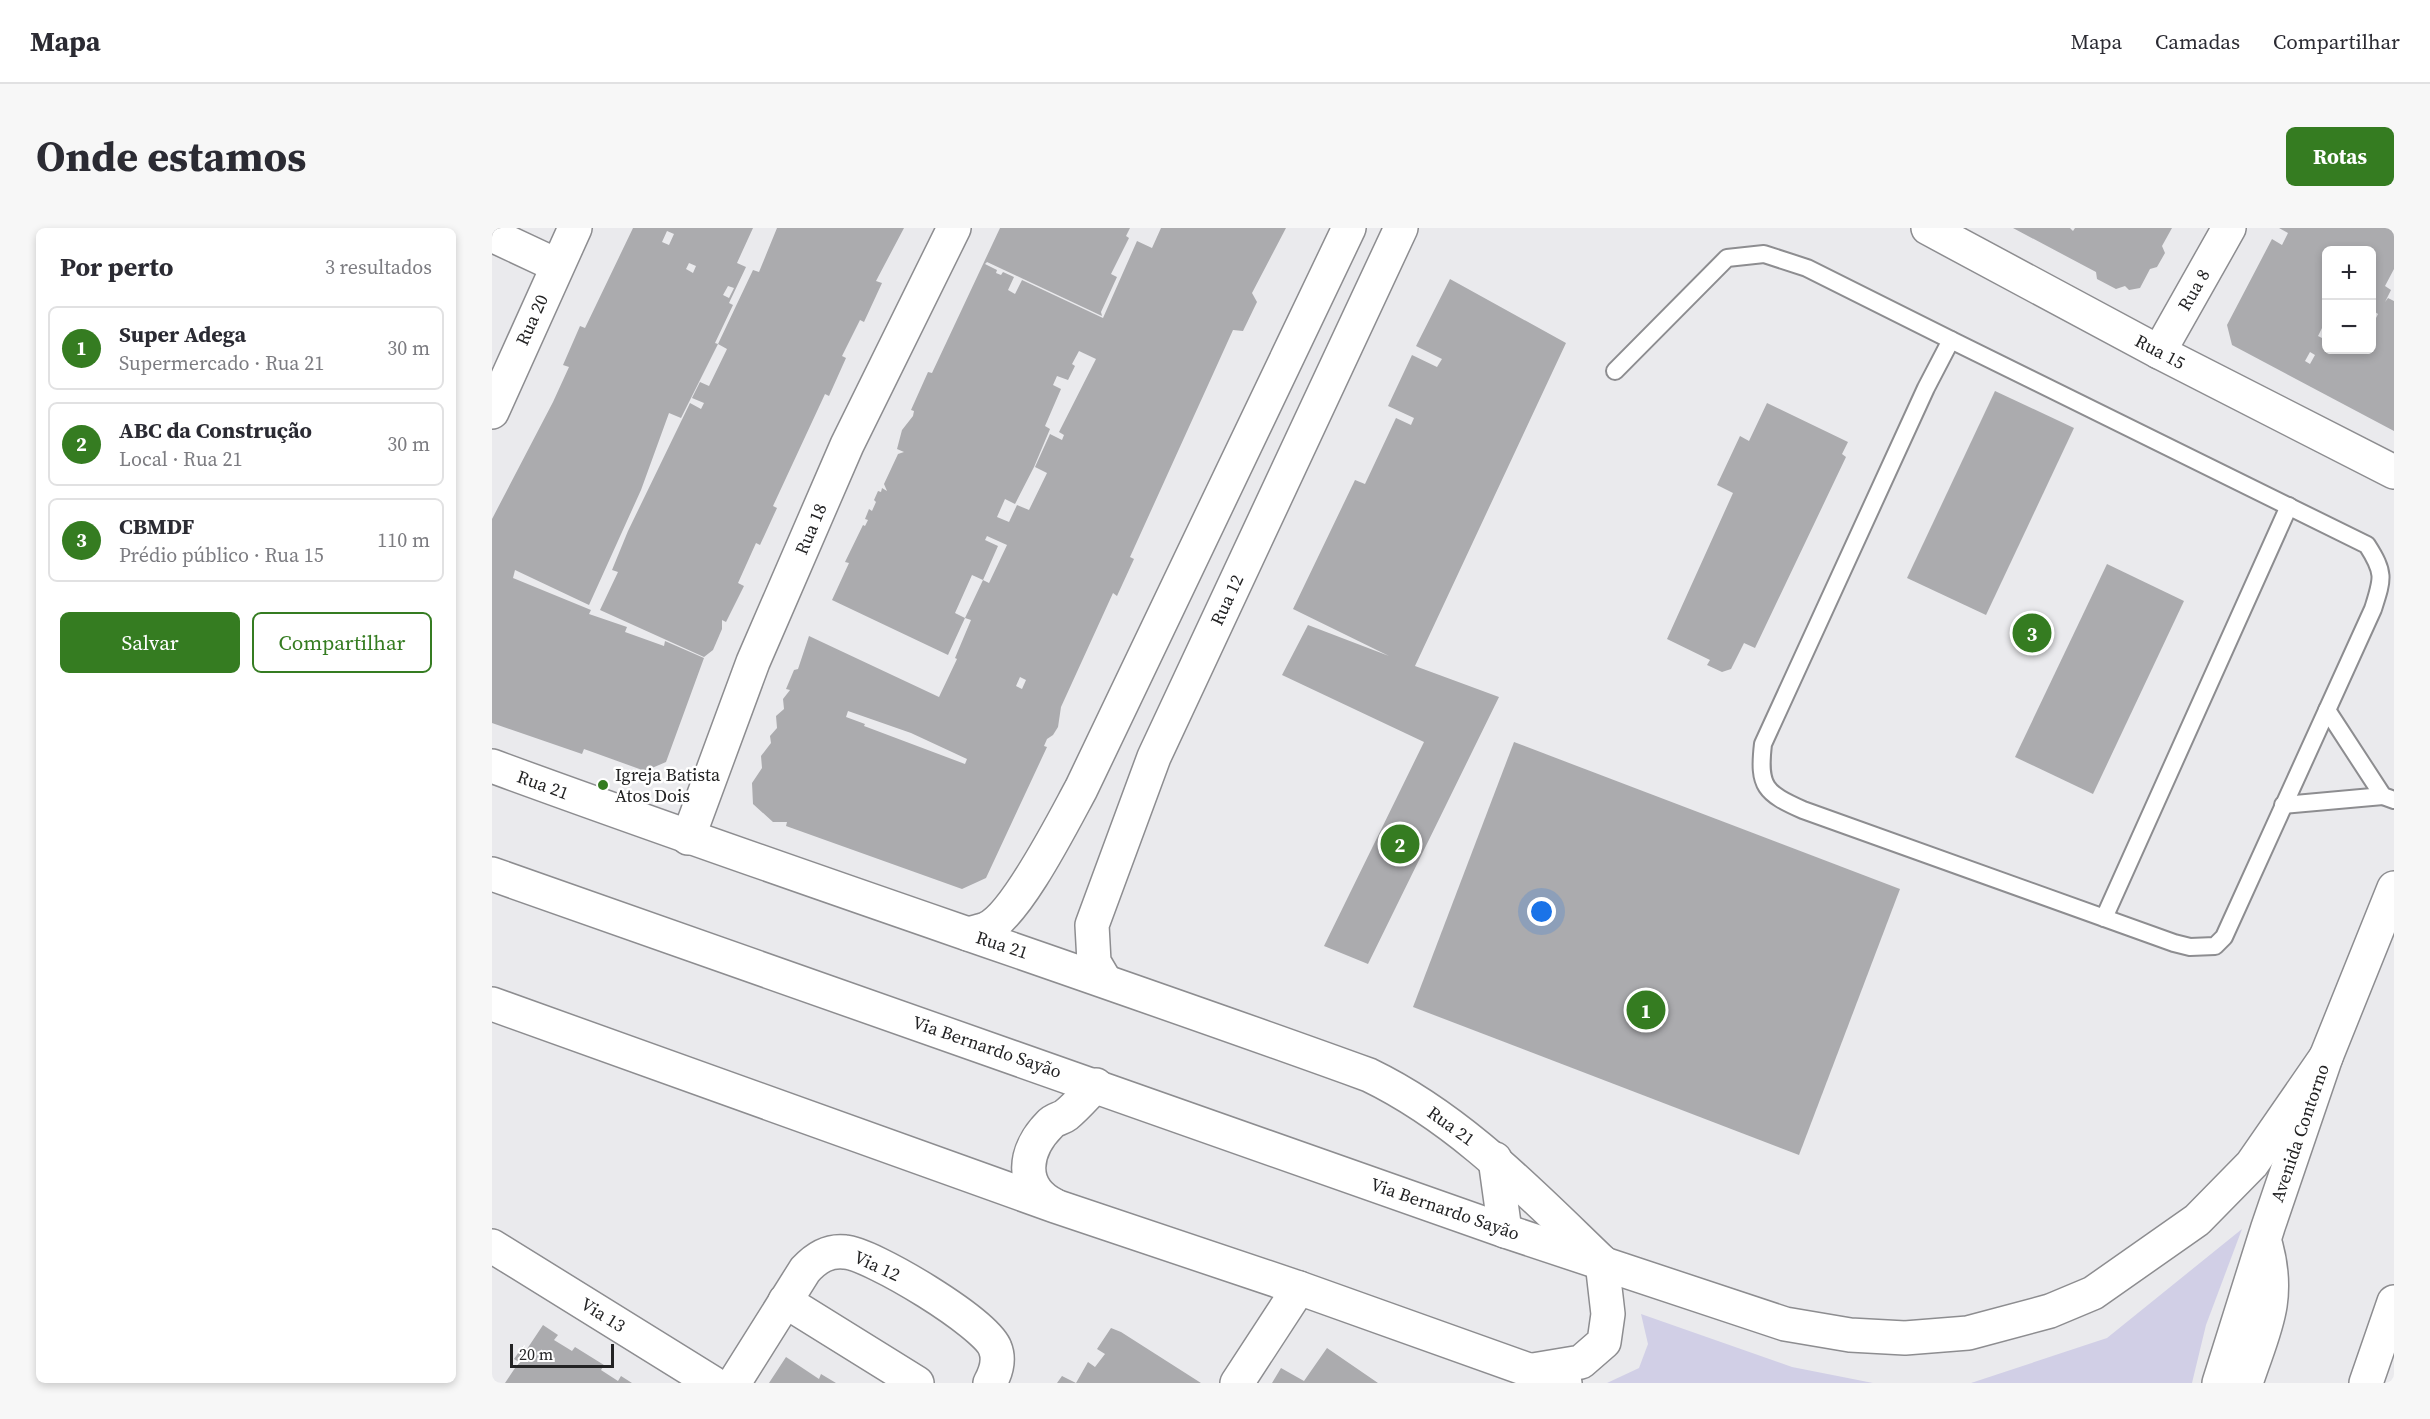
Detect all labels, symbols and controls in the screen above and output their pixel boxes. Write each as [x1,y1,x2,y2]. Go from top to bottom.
text: Mapa [30,22,101,60]
text: Mapa [2070,27,2122,56]
text: Camadas [2155,27,2240,56]
text: Compartilhar [2273,27,2400,56]
text: Onde estamos [36,127,306,185]
button: Rotas [2286,127,2394,186]
map controls [2322,246,2376,354]
button: + [2322,246,2376,300]
text: Por perto [60,249,174,285]
text: 3 resultados [325,253,432,281]
street label: Rua 8 [2172,264,2215,315]
street label: Rua 20 [509,290,554,349]
button: − [2322,300,2376,354]
text: Super Adega [119,319,246,349]
street label: Rua 15 [2131,328,2190,375]
text: 1 [76,334,87,362]
text: 30 m [387,334,430,362]
text: Supermercado · Rua 21 [119,349,324,377]
text: ABC da Construção [119,415,312,445]
text: 2 [76,430,87,458]
text: 30 m [387,430,430,458]
text: Local · Rua 21 [119,445,242,473]
street label: Rua 18 [789,499,832,558]
text: CBMDF [119,511,194,541]
text: 3 [76,526,87,554]
text: 110 m [377,526,430,554]
text: Prédio público · Rua 15 [119,541,324,569]
street label: Rua 12 [1204,570,1249,629]
pin: 3 [2012,610,2052,656]
button: Salvar [60,612,240,673]
button: Compartilhar [252,612,432,673]
place label: Igreja Batista Atos Dois [615,762,721,808]
street label: Rua 21 [514,764,573,805]
marker: Igreja Batista Atos Dois [596,778,610,792]
pin: 2 [1380,822,1420,866]
your location [1527,897,1556,926]
street label: Rua 21 [973,924,1031,965]
pin: 1 [1626,988,1666,1032]
street label: Via Bernardo Sayão [909,1009,1065,1084]
street label: Avenida Contorno [2264,1060,2335,1205]
street label: Rua 21 [1422,1100,1480,1151]
street label: Via Bernardo Sayão [1367,1171,1523,1246]
street label: Via 12 [850,1244,904,1287]
street label: Via 13 [576,1291,630,1338]
scale bar [510,1341,614,1368]
text: 20 m [519,1343,553,1365]

